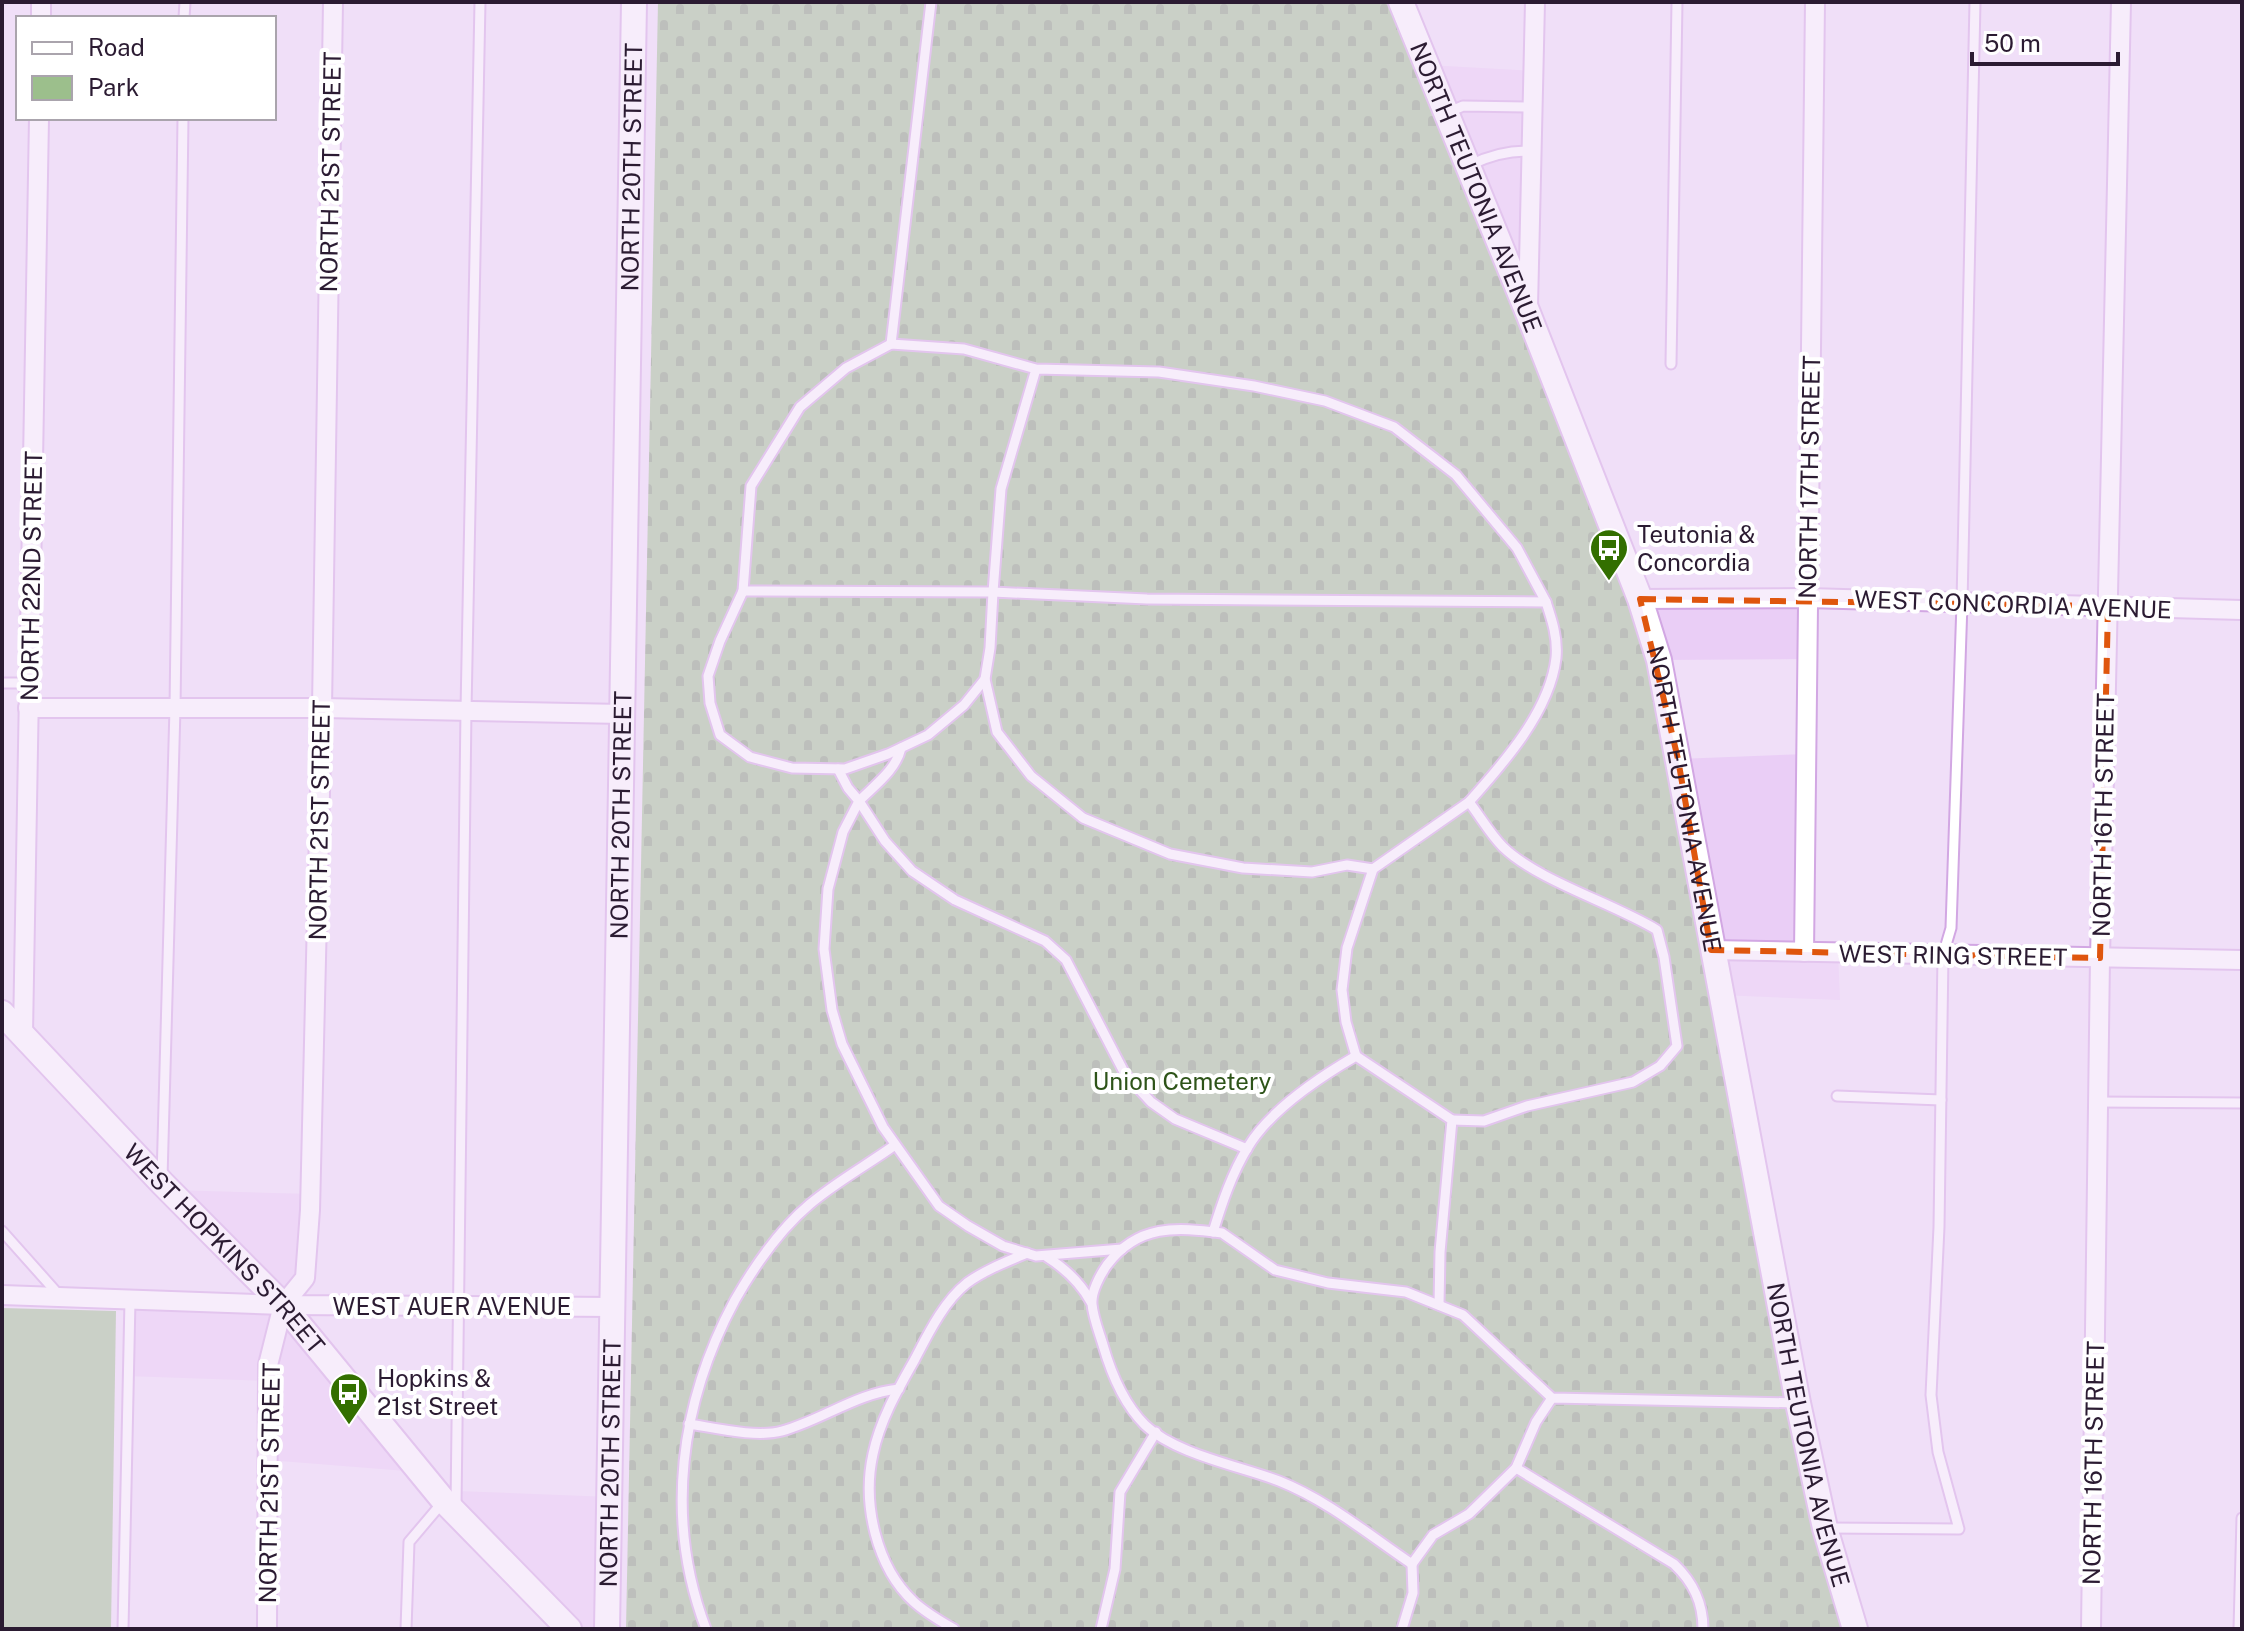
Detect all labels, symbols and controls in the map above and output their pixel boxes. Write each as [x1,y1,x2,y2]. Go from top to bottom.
legend [16,16,276,120]
scale bar [1972,16,2118,66]
text: 50 m [1984,29,2041,57]
text: Road [88,33,145,61]
street label: NORTH TEUTONIA AVENUE [1405,38,1548,336]
street label: NORTH 20TH STREET [615,43,647,292]
street label: NORTH 21ST STREET [314,51,346,293]
text: Park [88,73,139,101]
street label: NORTH 17TH STREET [1793,355,1825,599]
street label: NORTH 22ND STREET [15,451,47,701]
place label: Teutonia & Concordia [1637,520,1756,576]
bus stop icon: Teutonia & Concordia [1588,527,1630,582]
street label: WEST CONCORDIA AVENUE [1854,584,2172,624]
street label: NORTH TEUTONIA AVENUE [1641,642,1727,954]
street label: NORTH 20TH STREET [604,691,637,940]
street label: NORTH 16TH STREET [2087,693,2119,937]
street label: NORTH 21ST STREET [303,699,335,941]
street label: WEST RING STREET [1838,939,2068,971]
park label: Union Cemetery [1093,1067,1272,1095]
street label: WEST HOPKINS STREET [118,1138,331,1359]
street label: NORTH TEUTONIA AVENUE [1762,1280,1856,1590]
street label: WEST AUER AVENUE [333,1292,571,1320]
street label: NORTH 20TH STREET [594,1339,626,1588]
street label: NORTH 16TH STREET [2077,1341,2109,1585]
street label: NORTH 21ST STREET [253,1362,285,1604]
place label: Hopkins & 21st Street [377,1364,498,1420]
bus stop icon: Hopkins & 21st Street [328,1371,370,1426]

